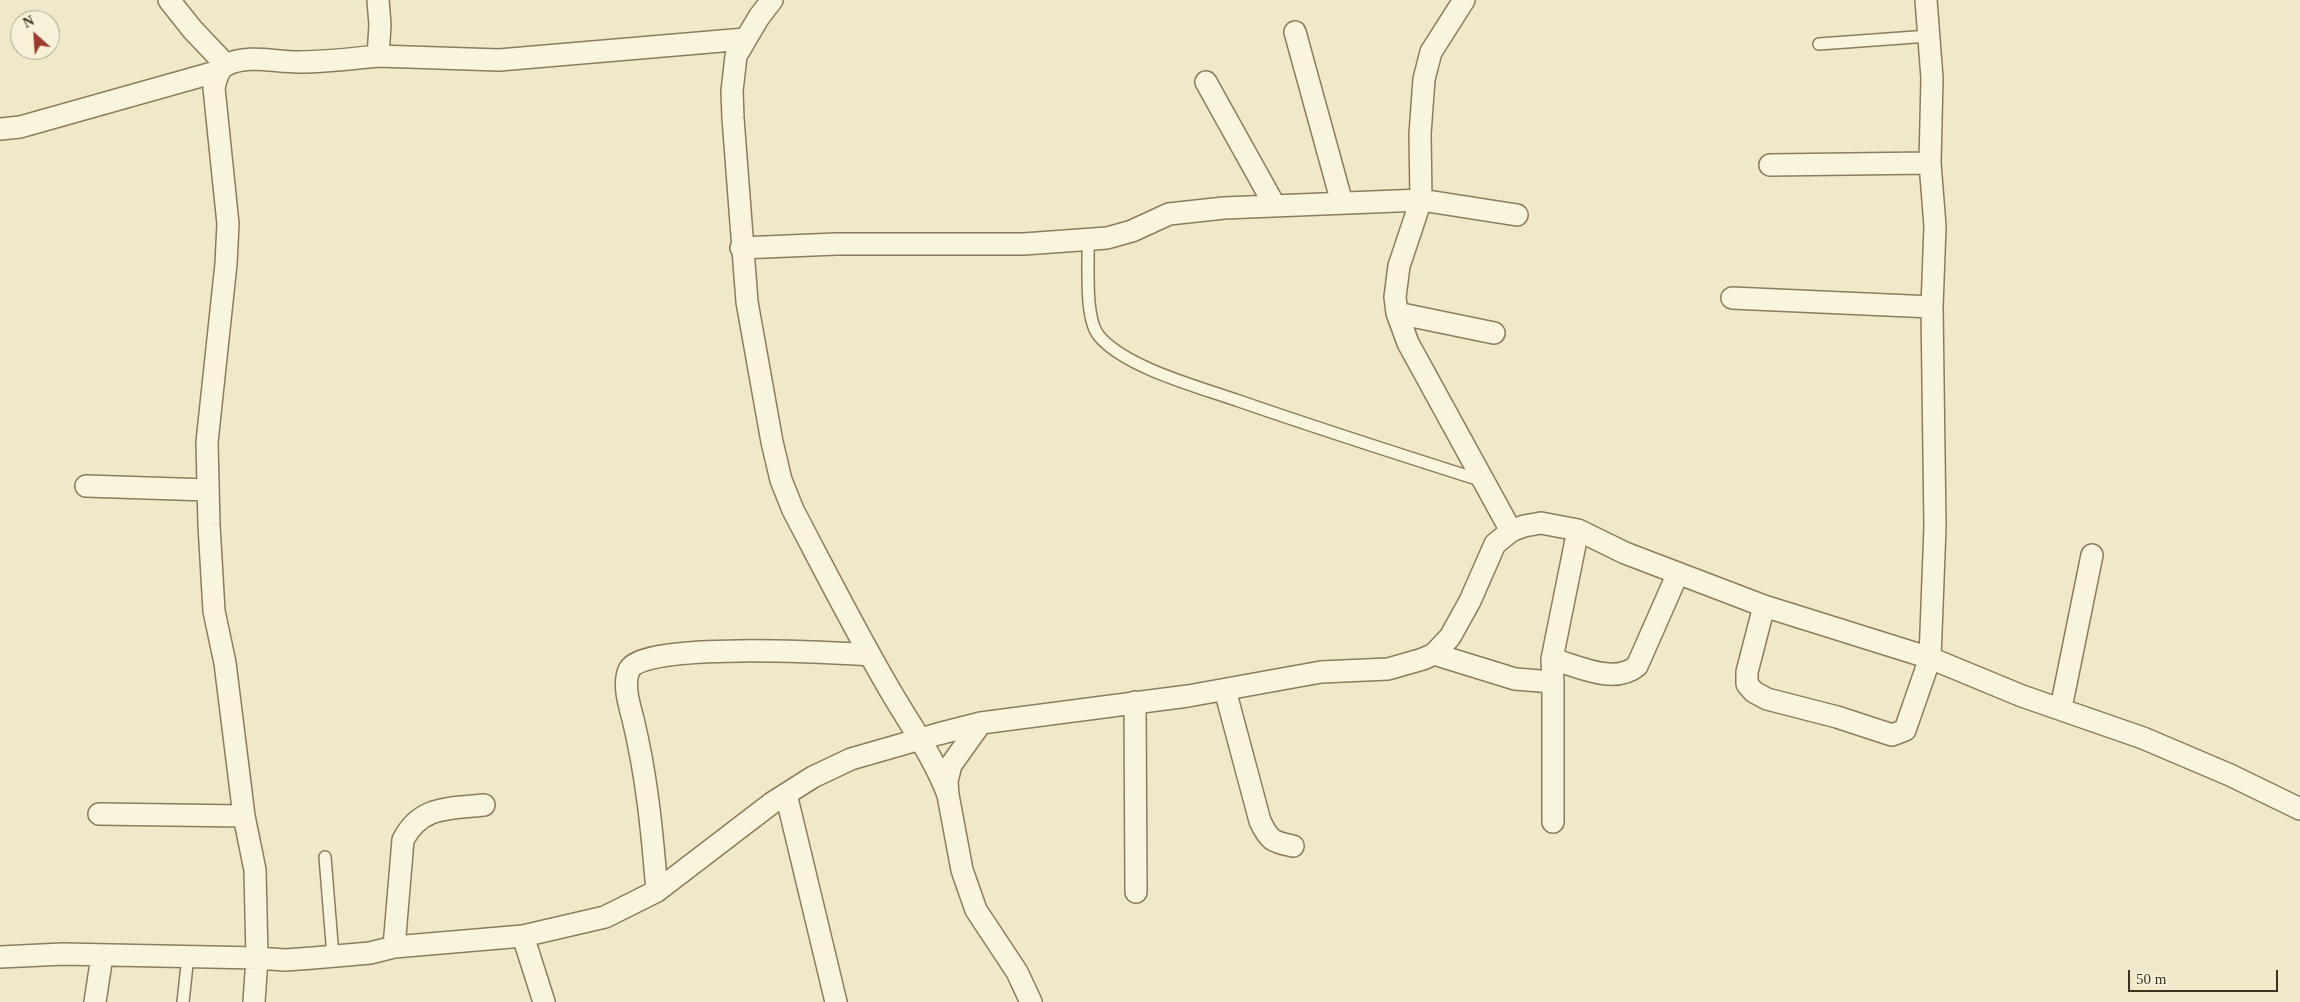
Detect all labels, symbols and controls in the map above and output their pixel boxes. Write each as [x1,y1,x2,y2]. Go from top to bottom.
north arrow [10,10,60,60]
text: N [21,13,36,31]
scale bar [2130,960,2280,992]
text: 50 m [2136,971,2166,987]

